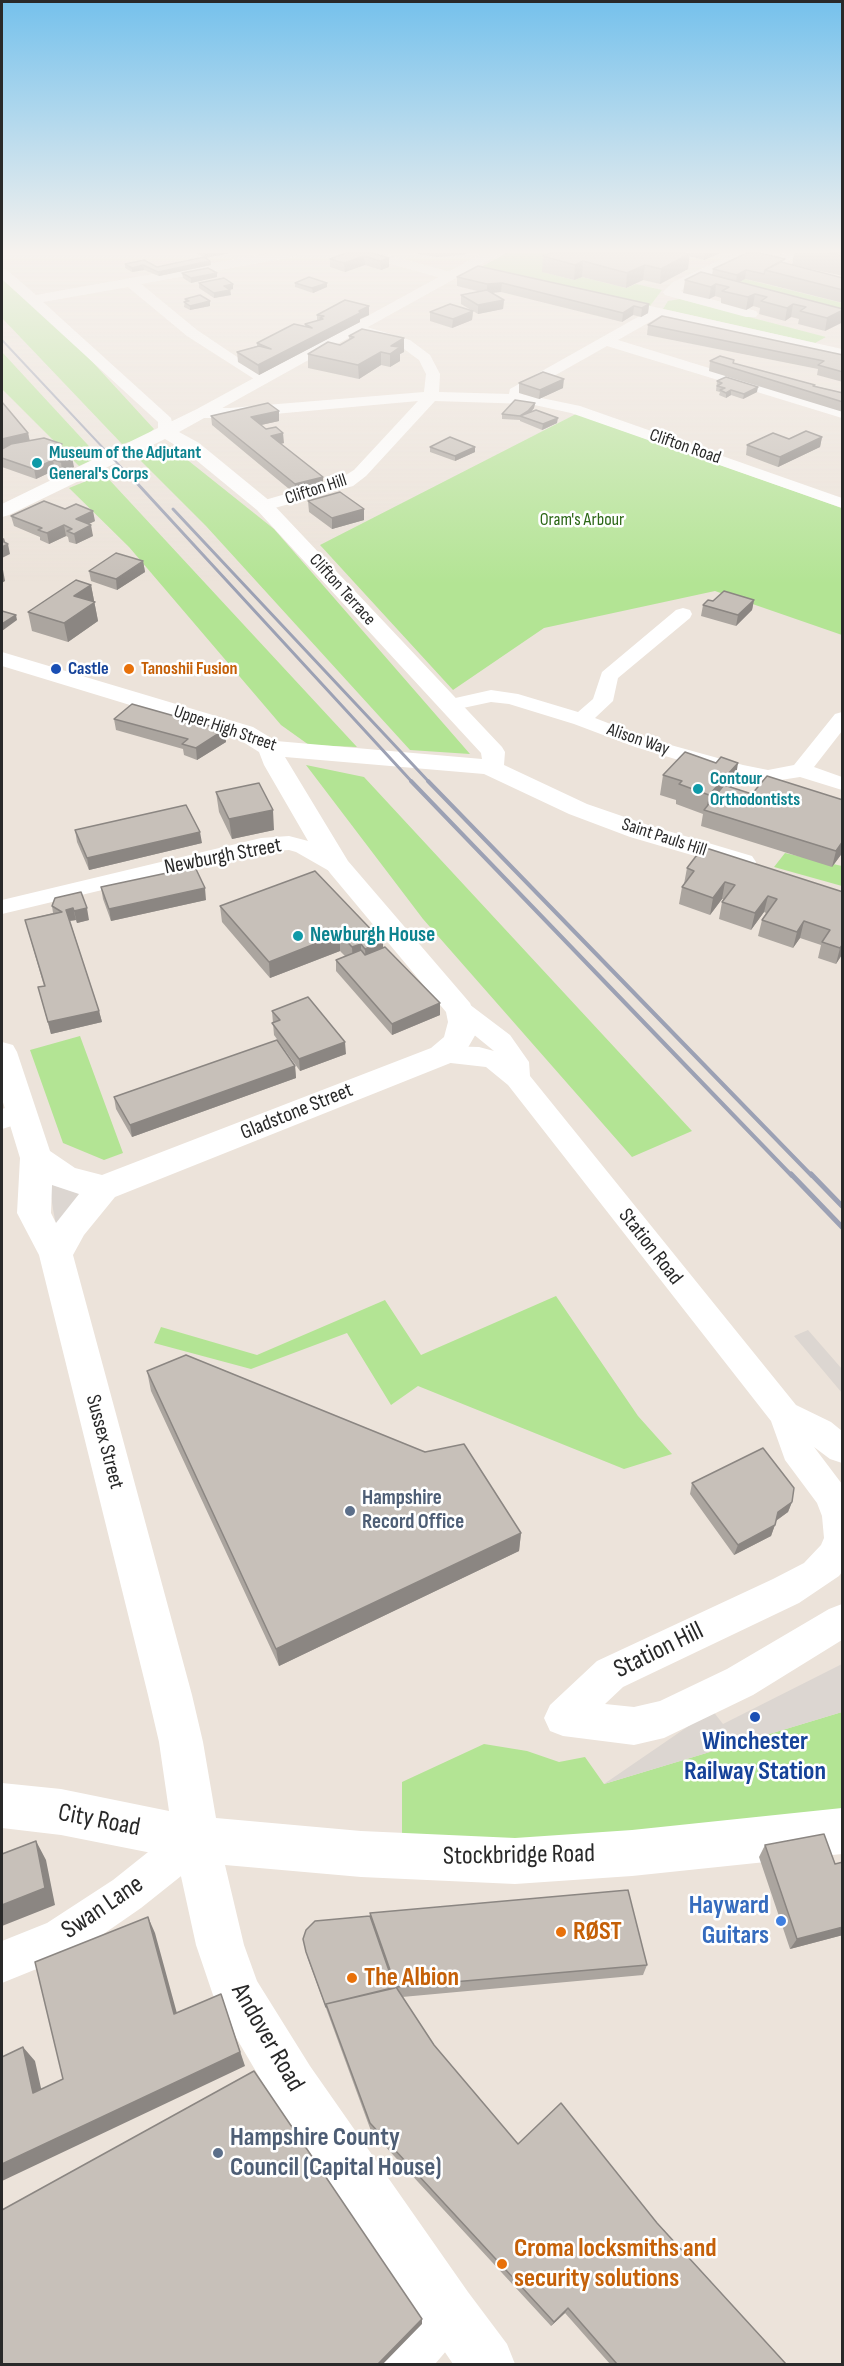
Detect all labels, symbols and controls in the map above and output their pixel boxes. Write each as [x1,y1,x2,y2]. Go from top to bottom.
street label: Clifton Road [646,425,724,469]
place label: Museum of the Adjutant General's Corps [49,442,201,484]
marker: Museum of the Adjutant General's Corps [30,456,44,470]
street label: Clifton Hill [282,470,350,510]
park label: Oram's Arbour [540,509,624,531]
street label: Clifton Terrace [304,550,380,630]
place label: Castle [68,658,109,680]
place label: Tanoshii Fusion [141,658,238,680]
marker: Castle [49,662,63,676]
marker: Tanoshii Fusion [122,662,136,676]
street label: Upper High Street [171,701,279,757]
street label: Alison Way [604,719,672,761]
place label: Contour Orthodontists [710,768,800,810]
marker: Contour Orthodontists [691,782,705,796]
street label: Saint Pauls Hill [619,814,709,862]
street label: Newburgh Street [162,833,284,881]
place label: Newburgh House [310,923,435,949]
marker: Newburgh House [291,929,305,943]
street label: Gladstone Street [237,1078,357,1146]
street label: Station Road [612,1204,688,1290]
street label: Sussex Street [79,1392,129,1492]
place label: Hampshire Record Office [362,1486,464,1536]
marker: Hampshire Record Office [343,1504,357,1518]
street label: Station Hill [609,1616,709,1686]
marker: Winchester Railway Station [748,1710,762,1724]
place label: Winchester Railway Station [684,1726,826,1787]
street label: City Road [55,1798,143,1844]
street label: Stockbridge Road [443,1839,595,1873]
street label: Swan Lane [56,1869,150,1947]
place label: Hayward Guitars [689,1890,769,1952]
marker: Hayward Guitars [774,1914,788,1928]
place label: RØST [573,1916,622,1948]
marker: RØST [554,1925,568,1939]
place label: The Albion [364,1962,459,1994]
marker: The Albion [345,1971,359,1985]
street label: Andover Road [224,1979,310,2097]
place label: Hampshire County Council (Capital House) [230,2122,441,2184]
marker: Hampshire County Council (Capital House) [211,2146,225,2160]
place label: Croma locksmiths and security solutions [514,2233,717,2294]
marker: Croma locksmiths and security solutions [495,2257,509,2271]

